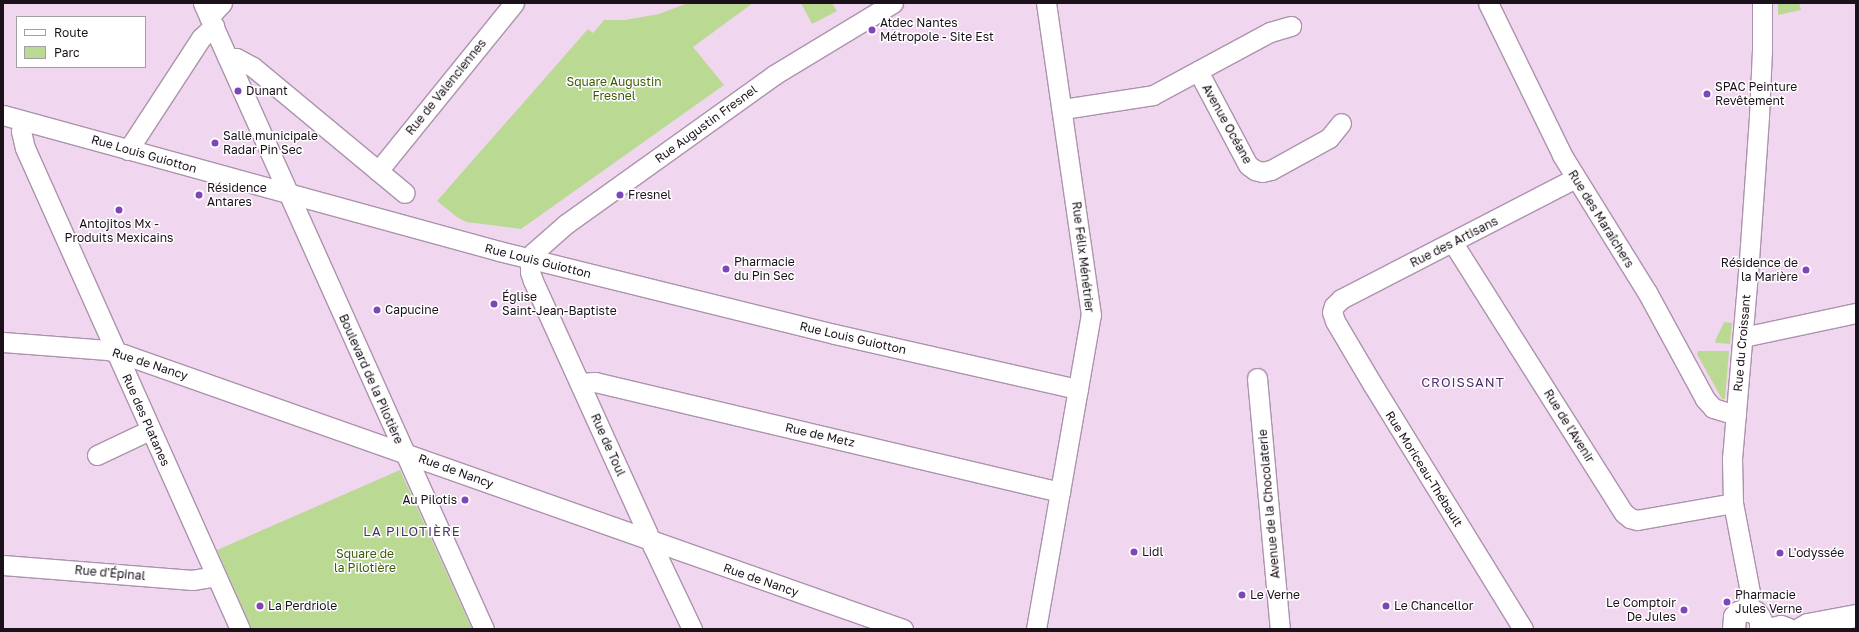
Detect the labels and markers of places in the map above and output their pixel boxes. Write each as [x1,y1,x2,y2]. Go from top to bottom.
place label: Atdec Nantes Métropole - Site Est [880,16,994,44]
marker: Atdec Nantes Métropole - Site Est [867,25,877,35]
place label: SPAC Peinture Revêtement [1715,80,1797,108]
place label: Dunant [246,84,288,98]
marker: Dunant [233,86,243,96]
marker: SPAC Peinture Revêtement [1702,89,1712,99]
place label: Salle municipale Radar Pin Sec [223,129,318,157]
marker: Salle municipale Radar Pin Sec [210,138,220,148]
place label: Résidence Antares [207,181,267,209]
place label: Fresnel [628,188,671,202]
marker: Résidence Antares [194,190,204,200]
marker: Fresnel [615,190,625,200]
marker: Antojitos Mx - Produits Mexicains [114,205,124,215]
place label: Antojitos Mx - Produits Mexicains [65,217,173,245]
place label: Pharmacie du Pin Sec [734,255,795,283]
place label: Résidence de la Marière [1721,256,1798,284]
marker: Pharmacie du Pin Sec [721,264,731,274]
marker: Résidence de la Marière [1801,265,1811,275]
place label: Église Saint-Jean-Baptiste [502,290,617,318]
marker: Église Saint-Jean-Baptiste [489,299,499,309]
place label: Capucine [385,303,439,317]
marker: Capucine [372,305,382,315]
place label: Au Pilotis [403,493,457,507]
marker: Au Pilotis [460,495,470,505]
place label: Lidl [1142,545,1163,559]
place label: L'odyssée [1788,546,1844,560]
marker: Lidl [1129,547,1139,557]
marker: L'odyssée [1775,548,1785,558]
place label: Le Verne [1250,588,1300,602]
place label: Pharmacie Jules Verne [1735,588,1802,616]
marker: Le Verne [1237,590,1247,600]
place label: Le Comptoir De Jules [1606,596,1676,624]
marker: Pharmacie Jules Verne [1722,597,1732,607]
place label: La Perdriole [268,599,337,613]
place label: Le Chancellor [1394,599,1473,613]
marker: La Perdriole [255,601,265,611]
marker: Le Chancellor [1381,601,1391,611]
marker: Le Comptoir De Jules [1679,605,1689,615]

